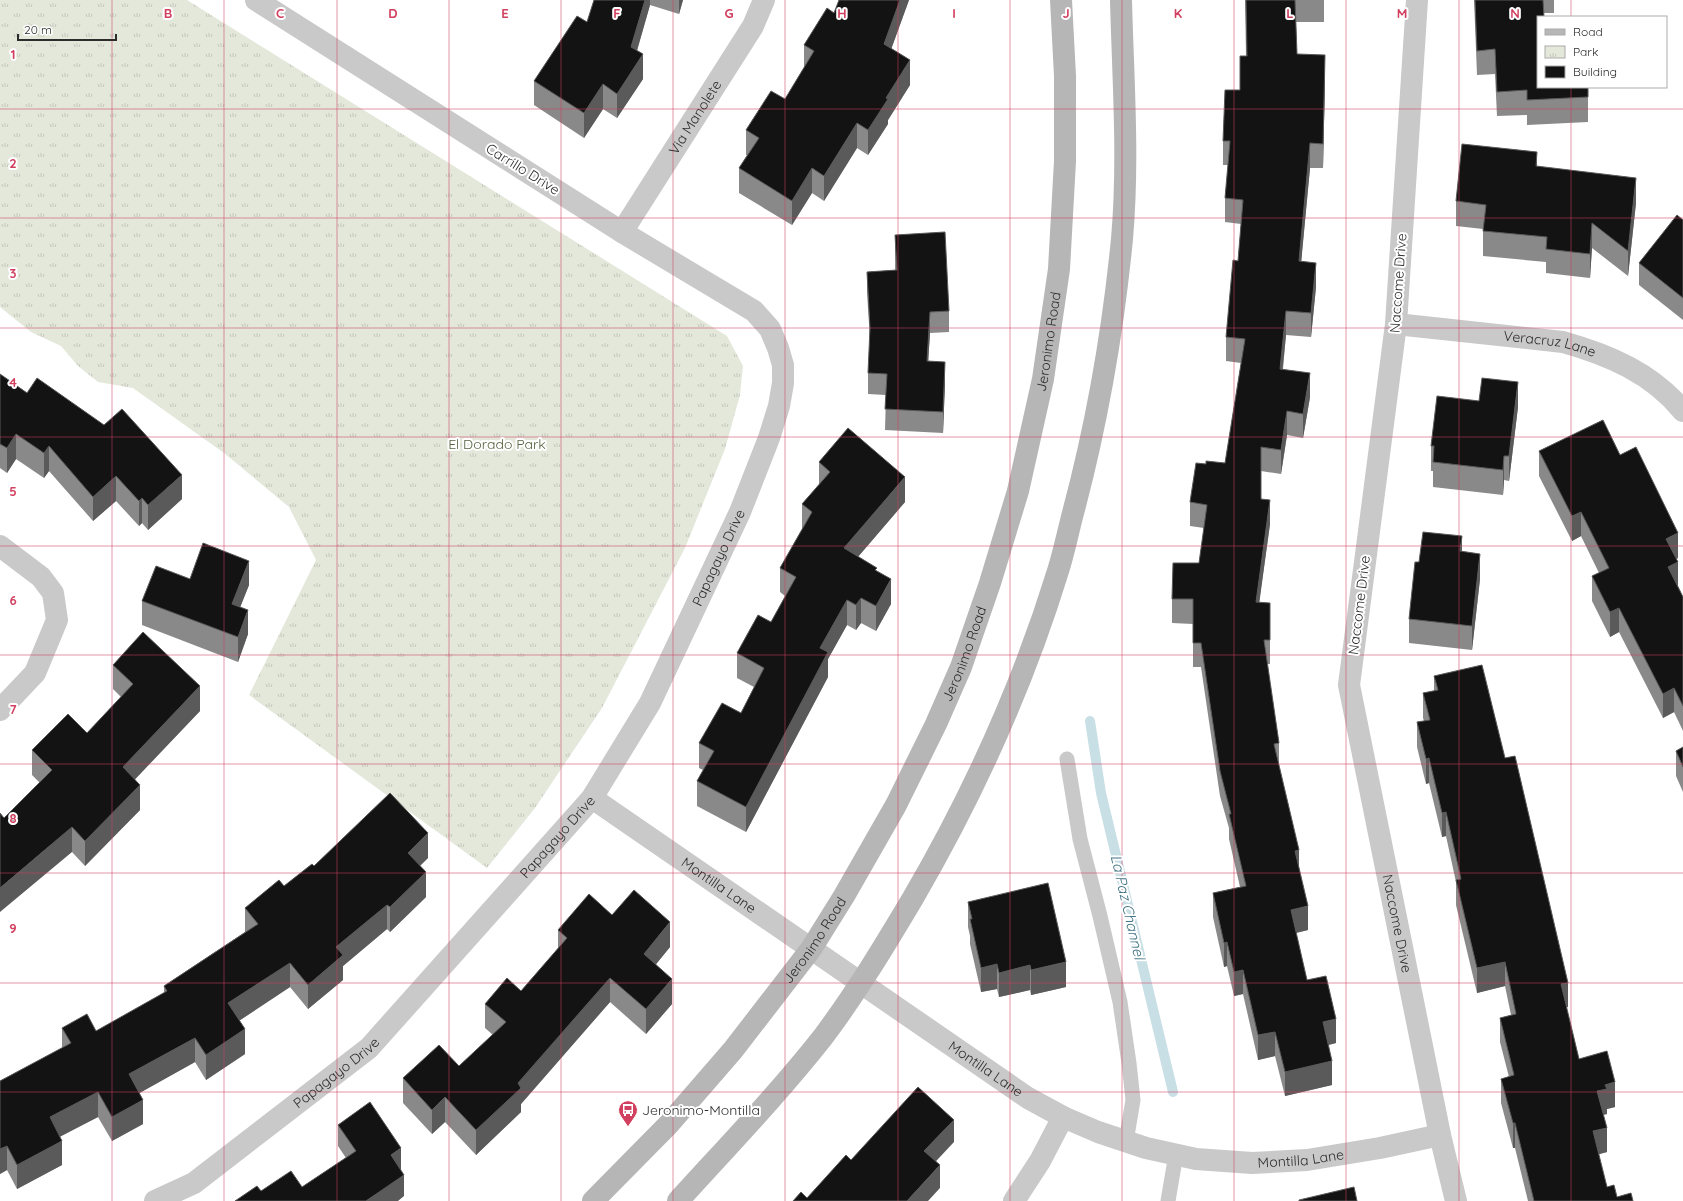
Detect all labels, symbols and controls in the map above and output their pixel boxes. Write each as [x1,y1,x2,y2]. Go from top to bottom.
text: B [164,5,172,21]
text: C [276,5,284,21]
text: D [388,5,398,21]
text: E [501,5,509,21]
text: F [613,5,621,21]
text: G [724,5,734,21]
text: H [837,5,847,21]
text: I [952,5,956,21]
text: J [1062,5,1070,21]
text: K [1174,5,1183,21]
text: L [1286,5,1294,21]
text: M [1397,5,1407,21]
text: N [1510,5,1520,21]
scale bar [18,16,116,42]
legend [1537,16,1667,88]
text: 20 m [24,22,52,37]
text: Road [1573,24,1603,39]
text: Park [1573,44,1598,59]
text: 1 [10,46,16,62]
text: Building [1573,64,1617,79]
street label: Via Manolete [665,77,725,158]
street label: Carrillo Drive [483,139,563,199]
text: 2 [9,155,17,171]
street label: Naccome Drive [1386,232,1410,333]
text: 3 [10,265,17,281]
street label: Jeronimo Road [1032,291,1065,393]
street label: Veracruz Lane [1503,327,1598,361]
text: 4 [9,374,17,390]
park label: El Dorado Park [448,435,546,453]
text: 5 [9,483,17,499]
street label: Papagayo Drive [688,506,749,609]
street label: Naccome Drive [1344,554,1374,656]
text: 6 [9,592,17,608]
street label: Jeronimo Road [938,604,990,704]
text: 7 [9,701,17,717]
street label: Papagayo Drive [516,792,599,882]
text: 8 [9,810,17,826]
street label: Montilla Lane [678,853,760,917]
water label: La Paz Channel [1107,853,1150,963]
street label: Naccome Drive [1378,873,1416,974]
street label: Jeronimo Road [779,894,850,987]
text: 9 [9,920,17,936]
street label: Papagayo Drive [290,1033,383,1112]
street label: Montilla Lane [945,1037,1027,1101]
bus stop icon: Jeronimo-Montilla [617,1099,639,1127]
place label: Jeronimo-Montilla [642,1101,760,1119]
street label: Montilla Lane [1257,1145,1345,1172]

